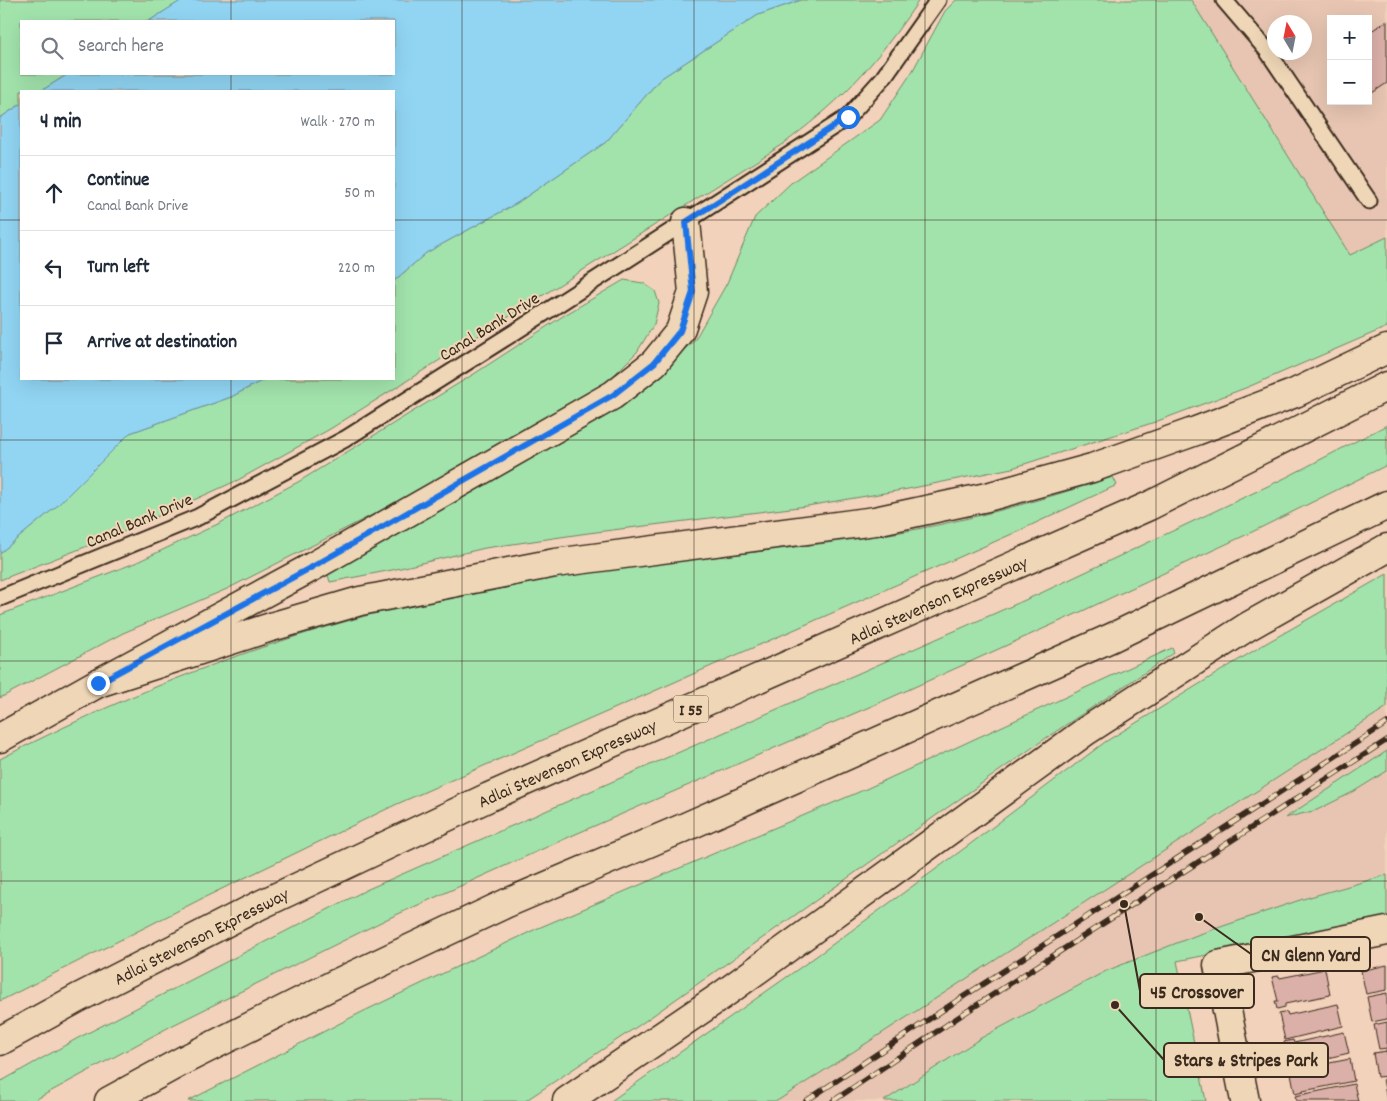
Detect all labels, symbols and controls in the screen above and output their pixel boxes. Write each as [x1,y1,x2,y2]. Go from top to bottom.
north arrow [1267,15,1312,60]
map controls [1327,15,1372,105]
button: + [1327,15,1372,60]
search box [20,20,395,75]
icon: search [38,34,66,62]
text: Search here [78,34,164,61]
button: − [1327,60,1372,105]
route start [837,106,860,129]
text: 4 min [40,108,82,138]
text: Walk · 270 m [300,111,375,134]
text: Continue [87,168,149,195]
icon: ahead [40,179,68,207]
text: 50 m [344,182,375,205]
text: Canal Bank Drive [87,195,188,218]
icon: left [40,254,68,282]
text: Turn left [87,255,150,282]
text: 220 m [338,257,375,280]
street label: Canal Bank Drive [435,287,545,369]
icon: arrive [40,329,68,357]
text: Arrive at destination [87,330,237,357]
street label: Canal Bank Drive [83,488,197,556]
street label: Adlai Stevenson Expressway [846,551,1033,653]
route end [87,672,110,695]
road number: I 55 [674,696,708,722]
street label: Adlai Stevenson Expressway [475,714,662,816]
street label: Adlai Stevenson Expressway [111,883,294,993]
callout: CN Glenn Yard [1251,937,1370,971]
text: CN Glenn Yard [1261,944,1361,971]
callout: 45 Crossover [1140,974,1254,1008]
text: 45 Crossover [1150,981,1245,1008]
callout: Stars & Stripes Park [1164,1043,1328,1077]
text: Stars & Stripes Park [1174,1049,1318,1076]

